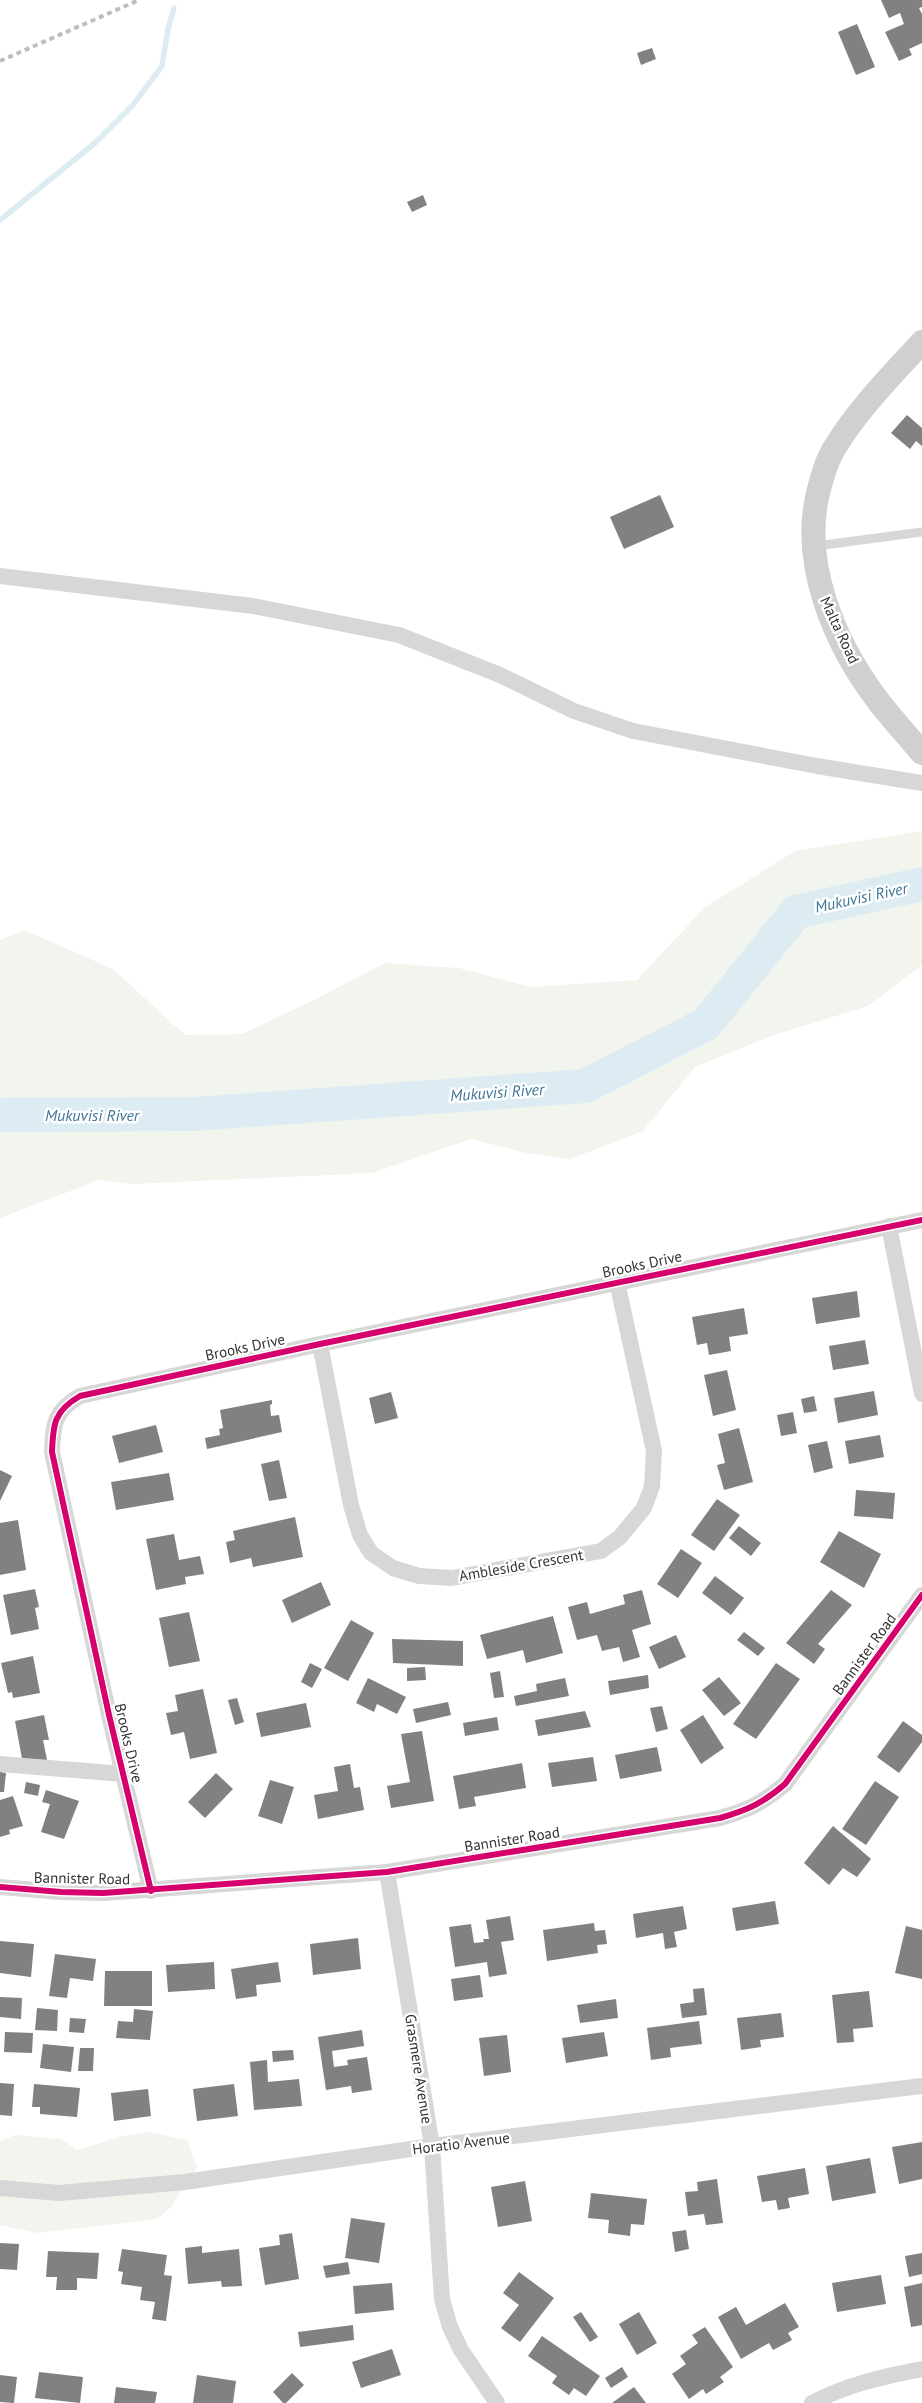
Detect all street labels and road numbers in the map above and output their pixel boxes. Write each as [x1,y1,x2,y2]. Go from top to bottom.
street label: Malta Road [816,593,864,667]
street label: Brooks Drive [600,1246,684,1282]
street label: Brooks Drive [203,1329,287,1365]
street label: Ambleside Crescent [457,1545,585,1585]
street label: Bannister Road [828,1609,900,1699]
street label: Brooks Drive [111,1701,147,1785]
street label: Bannister Road [463,1822,561,1856]
street label: Bannister Road [34,1868,130,1888]
street label: Grasmere Avenue [401,2013,437,2125]
street label: Horatio Avenue [411,2128,511,2158]

